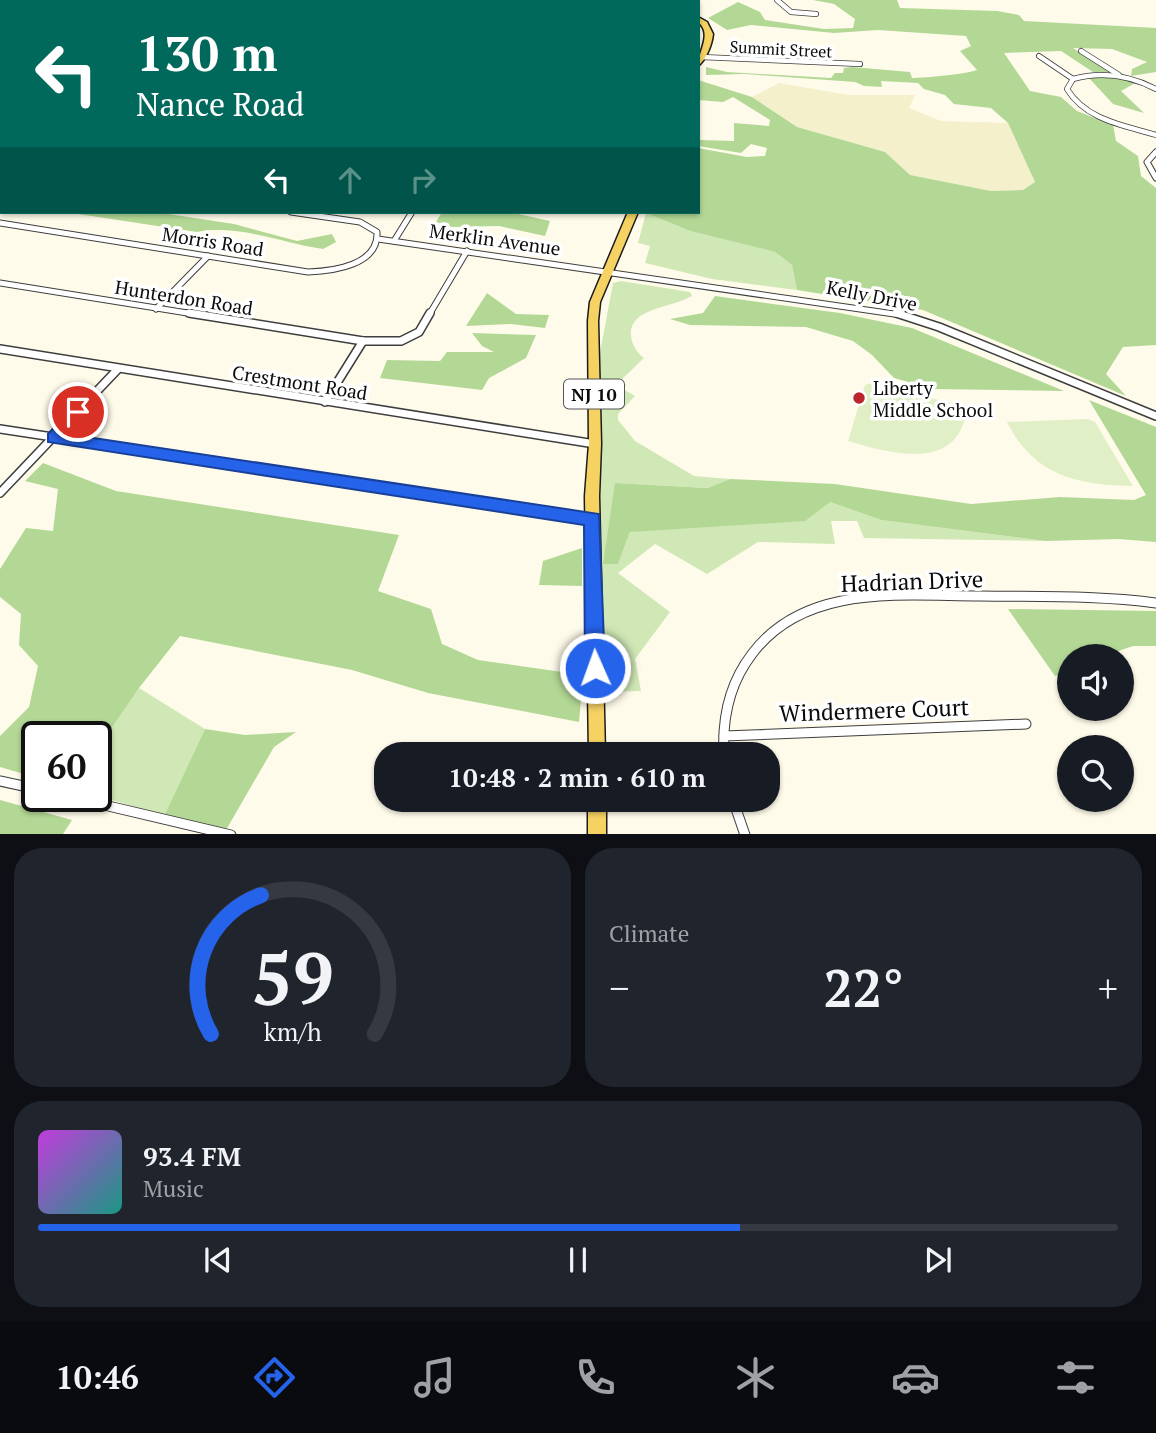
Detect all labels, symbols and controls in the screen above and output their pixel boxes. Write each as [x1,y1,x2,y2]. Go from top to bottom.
text: 130 m [136,20,278,85]
icon: left [21,28,112,119]
street label: Summit Street [729,35,833,63]
text: Nance Road [136,83,304,125]
icon: left [258,161,296,199]
icon: ahead [331,161,369,199]
icon: right [404,161,442,199]
street label: Merklin Avenue [428,217,562,261]
street label: Morris Road [160,221,266,261]
street label: Hunterdon Road [113,274,255,320]
street label: Kelly Drive [825,274,919,316]
street label: Crestmont Road [231,359,370,405]
place label: Liberty Middle School [873,375,993,422]
road number: NJ 10 [564,380,624,408]
pin [48,382,108,442]
marker: Liberty Middle School [851,390,867,406]
icon: arrive [59,393,97,431]
street label: Hadrian Drive [840,563,984,599]
position arrow [558,631,632,705]
map controls [1057,644,1134,812]
button: sound [1057,644,1134,721]
street label: Windermere Court [778,691,970,729]
speed limit sign: 60 [21,721,112,812]
button: search [1057,735,1134,812]
text: 10:48 · 2 min · 610 m [448,760,706,794]
text: Climate [609,918,689,949]
text: 59 [251,928,334,1025]
text: 22° [823,953,904,1022]
text: − [609,963,629,1013]
text: + [1098,963,1118,1013]
text: km/h [264,1014,322,1047]
text: 93.4 FM [143,1139,241,1173]
text: Music [143,1173,204,1204]
icon: previous [199,1241,237,1279]
icon: pause [559,1241,597,1279]
icon: next [919,1241,957,1279]
icon: directions [250,1353,299,1402]
icon: music [410,1353,459,1402]
icon: phone [571,1353,620,1402]
icon: climate [731,1353,780,1402]
icon: car [891,1353,940,1402]
icon: filters [1051,1353,1100,1402]
text: 10:46 [56,1356,139,1398]

